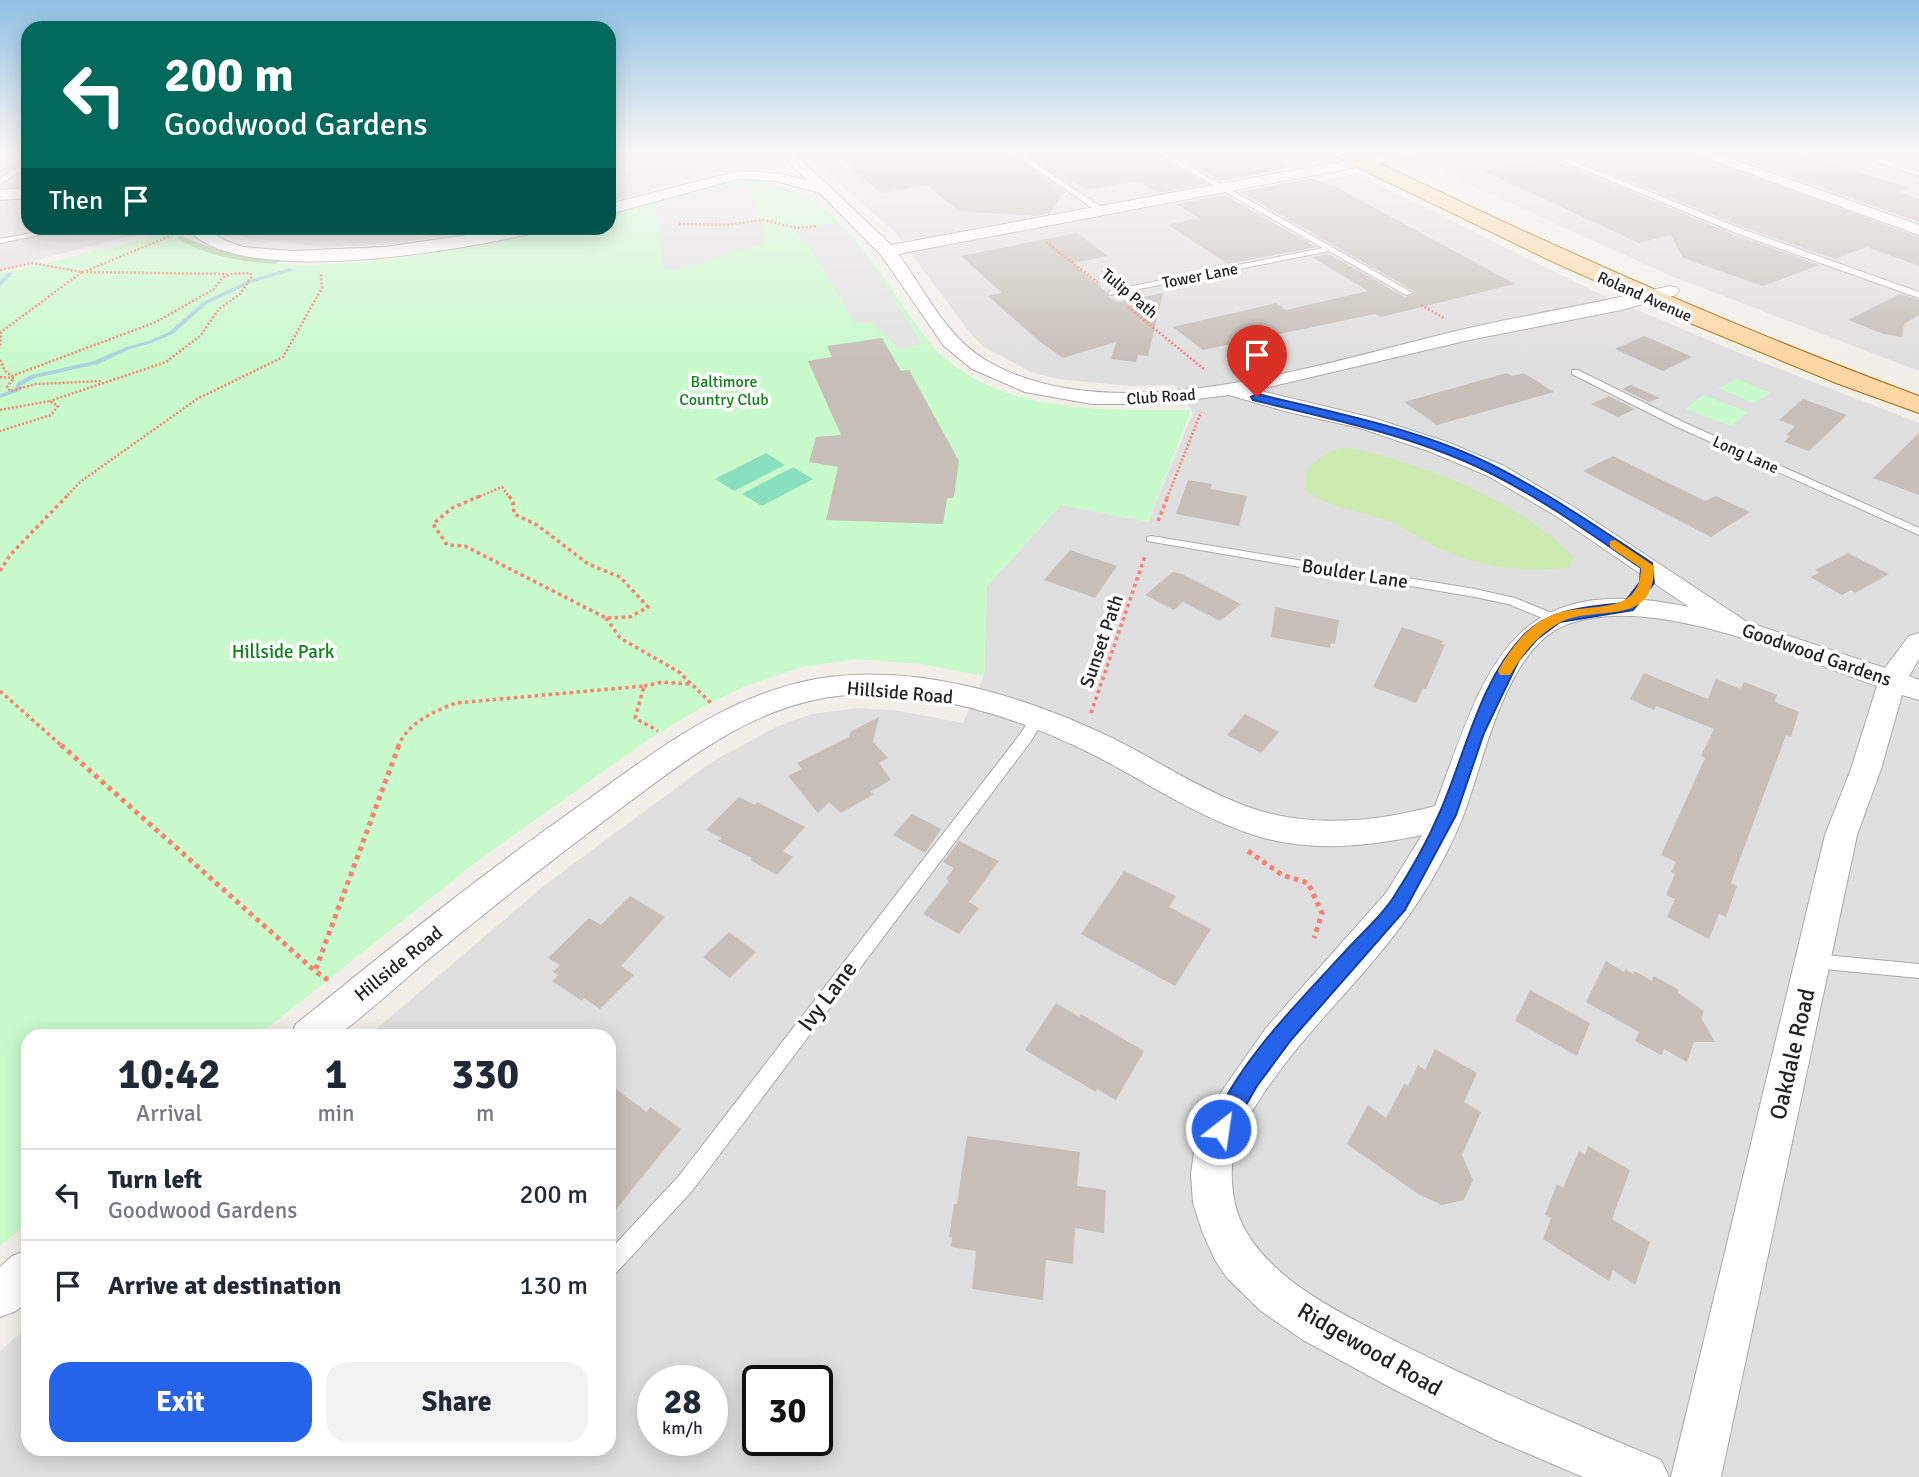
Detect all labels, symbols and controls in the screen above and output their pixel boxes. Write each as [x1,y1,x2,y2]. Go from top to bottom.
text: 200 m [164,45,294,105]
icon: left [49,49,140,140]
text: Goodwood Gardens [164,105,428,144]
icon: arrive [117,182,155,220]
text: Then [49,185,103,217]
street label: Tower Lane [1161,259,1240,293]
street label: Tulip Path [1097,264,1162,323]
street label: Roland Avenue [1594,267,1695,327]
pin [1227,325,1287,397]
icon: arrive [1238,336,1276,374]
park label: Baltimore Country Club [679,372,769,410]
street label: Club Road [1126,385,1196,409]
street label: Long Lane [1710,432,1782,478]
street label: Boulder Lane [1300,554,1410,594]
street label: Sunset Path [1075,592,1129,691]
street label: Goodwood Gardens [1739,618,1895,692]
park label: Hillside Park [232,640,335,664]
street label: Hillside Road [846,676,954,710]
street label: Hillside Road [350,921,448,1007]
street label: Ivy Lane [792,955,863,1037]
street label: Oakdale Road [1763,986,1822,1123]
text: 10:42 [118,1049,221,1100]
text: 1 [325,1049,347,1100]
text: 330 [451,1049,519,1100]
position arrow [1184,1092,1258,1166]
text: Arrival [136,1099,202,1128]
text: min [317,1099,355,1128]
text: m [476,1099,494,1128]
text: Turn left [108,1164,202,1196]
icon: left [49,1176,87,1214]
text: 200 m [519,1179,588,1211]
text: Goodwood Gardens [108,1196,297,1225]
icon: arrive [49,1267,87,1305]
text: Arrive at destination [108,1270,341,1302]
text: 130 m [519,1270,588,1302]
street label: Ridgewood Road [1292,1296,1447,1403]
button: Exit [49,1362,312,1442]
button: Share [326,1362,588,1442]
speed limit sign: 30 [742,1365,833,1456]
text: 28 [664,1380,701,1423]
text: km/h [662,1417,703,1439]

